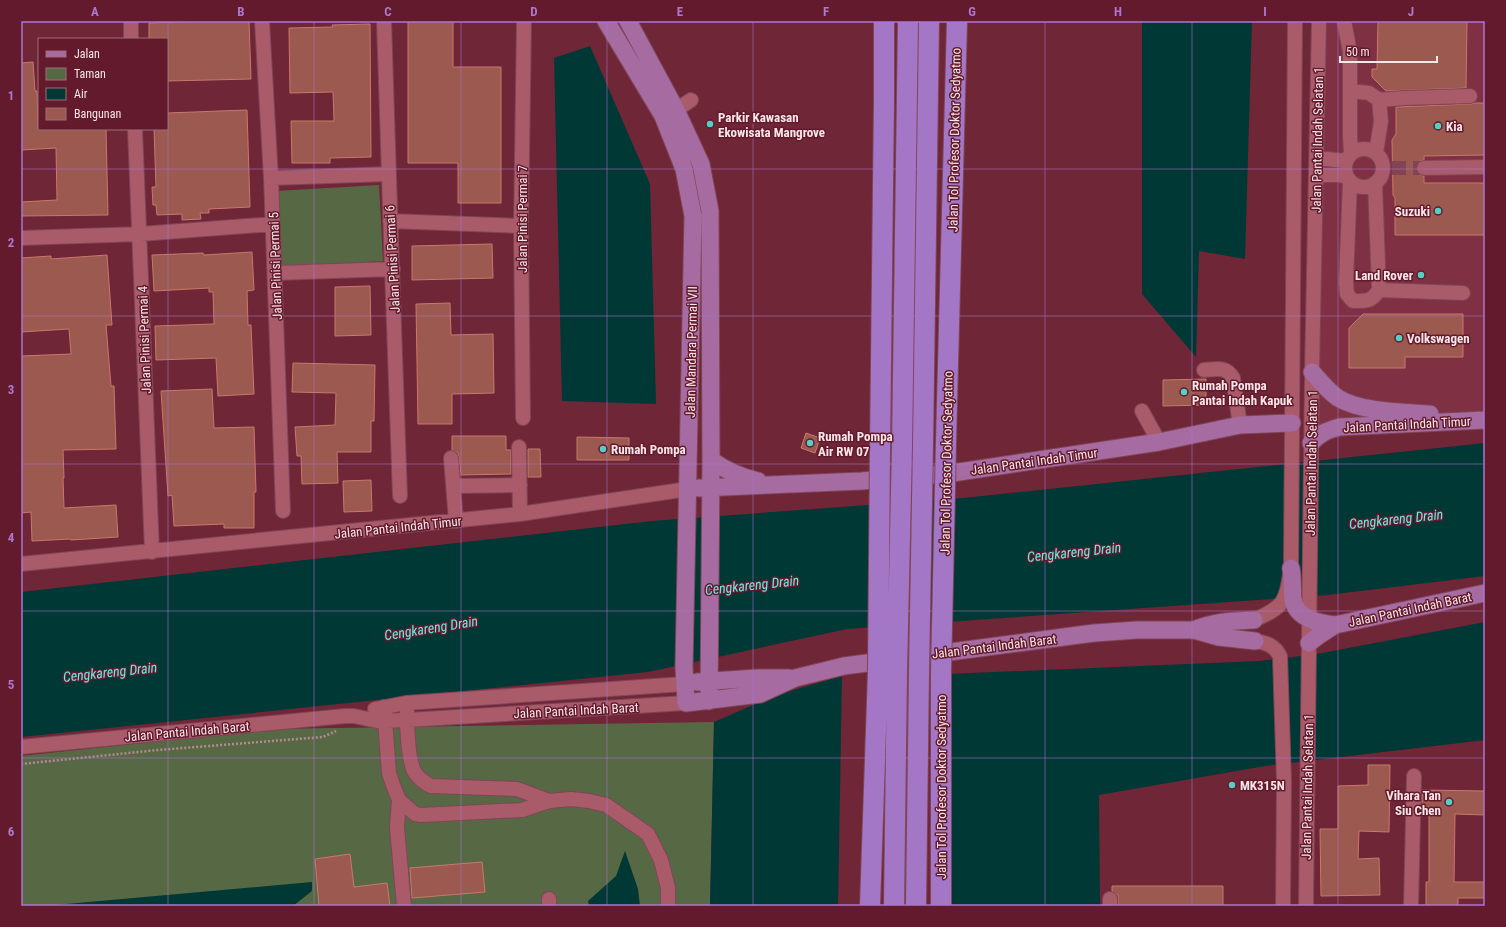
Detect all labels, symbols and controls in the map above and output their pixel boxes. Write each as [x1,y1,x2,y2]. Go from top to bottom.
text: A [91,4,99,19]
text: B [237,4,245,19]
text: C [384,4,392,19]
text: D [530,4,538,19]
text: E [677,4,684,19]
text: F [823,4,829,19]
text: G [968,4,976,19]
text: H [1114,4,1122,19]
text: I [1263,4,1267,19]
text: J [1408,4,1414,19]
legend [38,38,168,130]
scale bar [1340,38,1437,64]
text: 50 m [1346,45,1370,59]
text: Jalan [74,47,100,61]
street label: Jalan Tol Profesor Doktor Sedyatmo [945,48,964,232]
text: Taman [74,67,106,81]
street label: Jalan Pantai Indah Selatan 1 [1309,67,1326,213]
text: Air [74,87,88,101]
text: 1 [8,88,14,103]
text: Bangunan [74,107,121,121]
place label: Parkir Kawasan Ekowisata Mangrove [718,110,825,140]
marker: Parkir Kawasan Ekowisata Mangrove [705,119,715,129]
place label: Kia [1446,119,1463,134]
marker: Kia [1433,121,1443,131]
street label: Jalan Pinisi Permai 7 [515,165,530,273]
place label: Suzuki [1395,204,1430,219]
street label: Jalan Pinisi Permai 6 [382,205,403,313]
marker: Suzuki [1433,206,1443,216]
street label: Jalan Pinisi Permai 5 [266,212,285,320]
text: 2 [8,235,15,250]
place label: Land Rover [1355,268,1414,283]
marker: Land Rover [1416,270,1426,280]
street label: Jalan Pinisi Permai 4 [135,285,154,394]
street label: Jalan Mandara Permai VII [683,286,700,418]
place label: Volkswagen [1407,331,1470,346]
marker: Volkswagen [1394,333,1404,343]
street label: Jalan Tol Profesor Doktor Sedyatmo [937,371,956,555]
place label: Rumah Pompa Pantai Indah Kapuk [1192,378,1293,408]
text: 3 [8,382,14,397]
marker: Rumah Pompa Pantai Indah Kapuk [1179,387,1189,397]
street label: Jalan Pantai Indah Selatan 1 [1303,390,1320,536]
street label: Jalan Pantai Indah Timur [1343,414,1471,435]
place label: Rumah Pompa Air RW 07 [818,429,893,459]
marker: Rumah Pompa Air RW 07 [805,438,815,448]
place label: Rumah Pompa [611,442,686,457]
marker: Rumah Pompa [598,444,608,454]
street label: Jalan Pantai Indah Timur [970,445,1098,478]
water label: Cengkareng Drain [1348,506,1444,532]
street label: Jalan Pantai Indah Timur [334,513,462,542]
text: 4 [8,530,15,545]
water label: Cengkareng Drain [1026,539,1122,565]
water label: Cengkareng Drain [704,572,800,598]
street label: Jalan Pantai Indah Barat [1347,589,1473,630]
water label: Cengkareng Drain [383,613,479,643]
street label: Jalan Pantai Indah Barat [931,631,1057,662]
water label: Cengkareng Drain [62,659,158,685]
text: 5 [8,677,15,692]
street label: Jalan Tol Profesor Doktor Sedyatmo [934,695,949,879]
street label: Jalan Pantai Indah Barat [513,700,639,721]
street label: Jalan Pantai Indah Selatan 1 [1299,714,1316,860]
street label: Jalan Pantai Indah Barat [124,719,250,744]
place label: MK315N [1240,778,1285,793]
marker: MK315N [1227,780,1237,790]
place label: Vihara Tan Siu Chen [1386,788,1441,818]
marker: Vihara Tan Siu Chen [1444,797,1454,807]
text: 6 [8,824,15,839]

